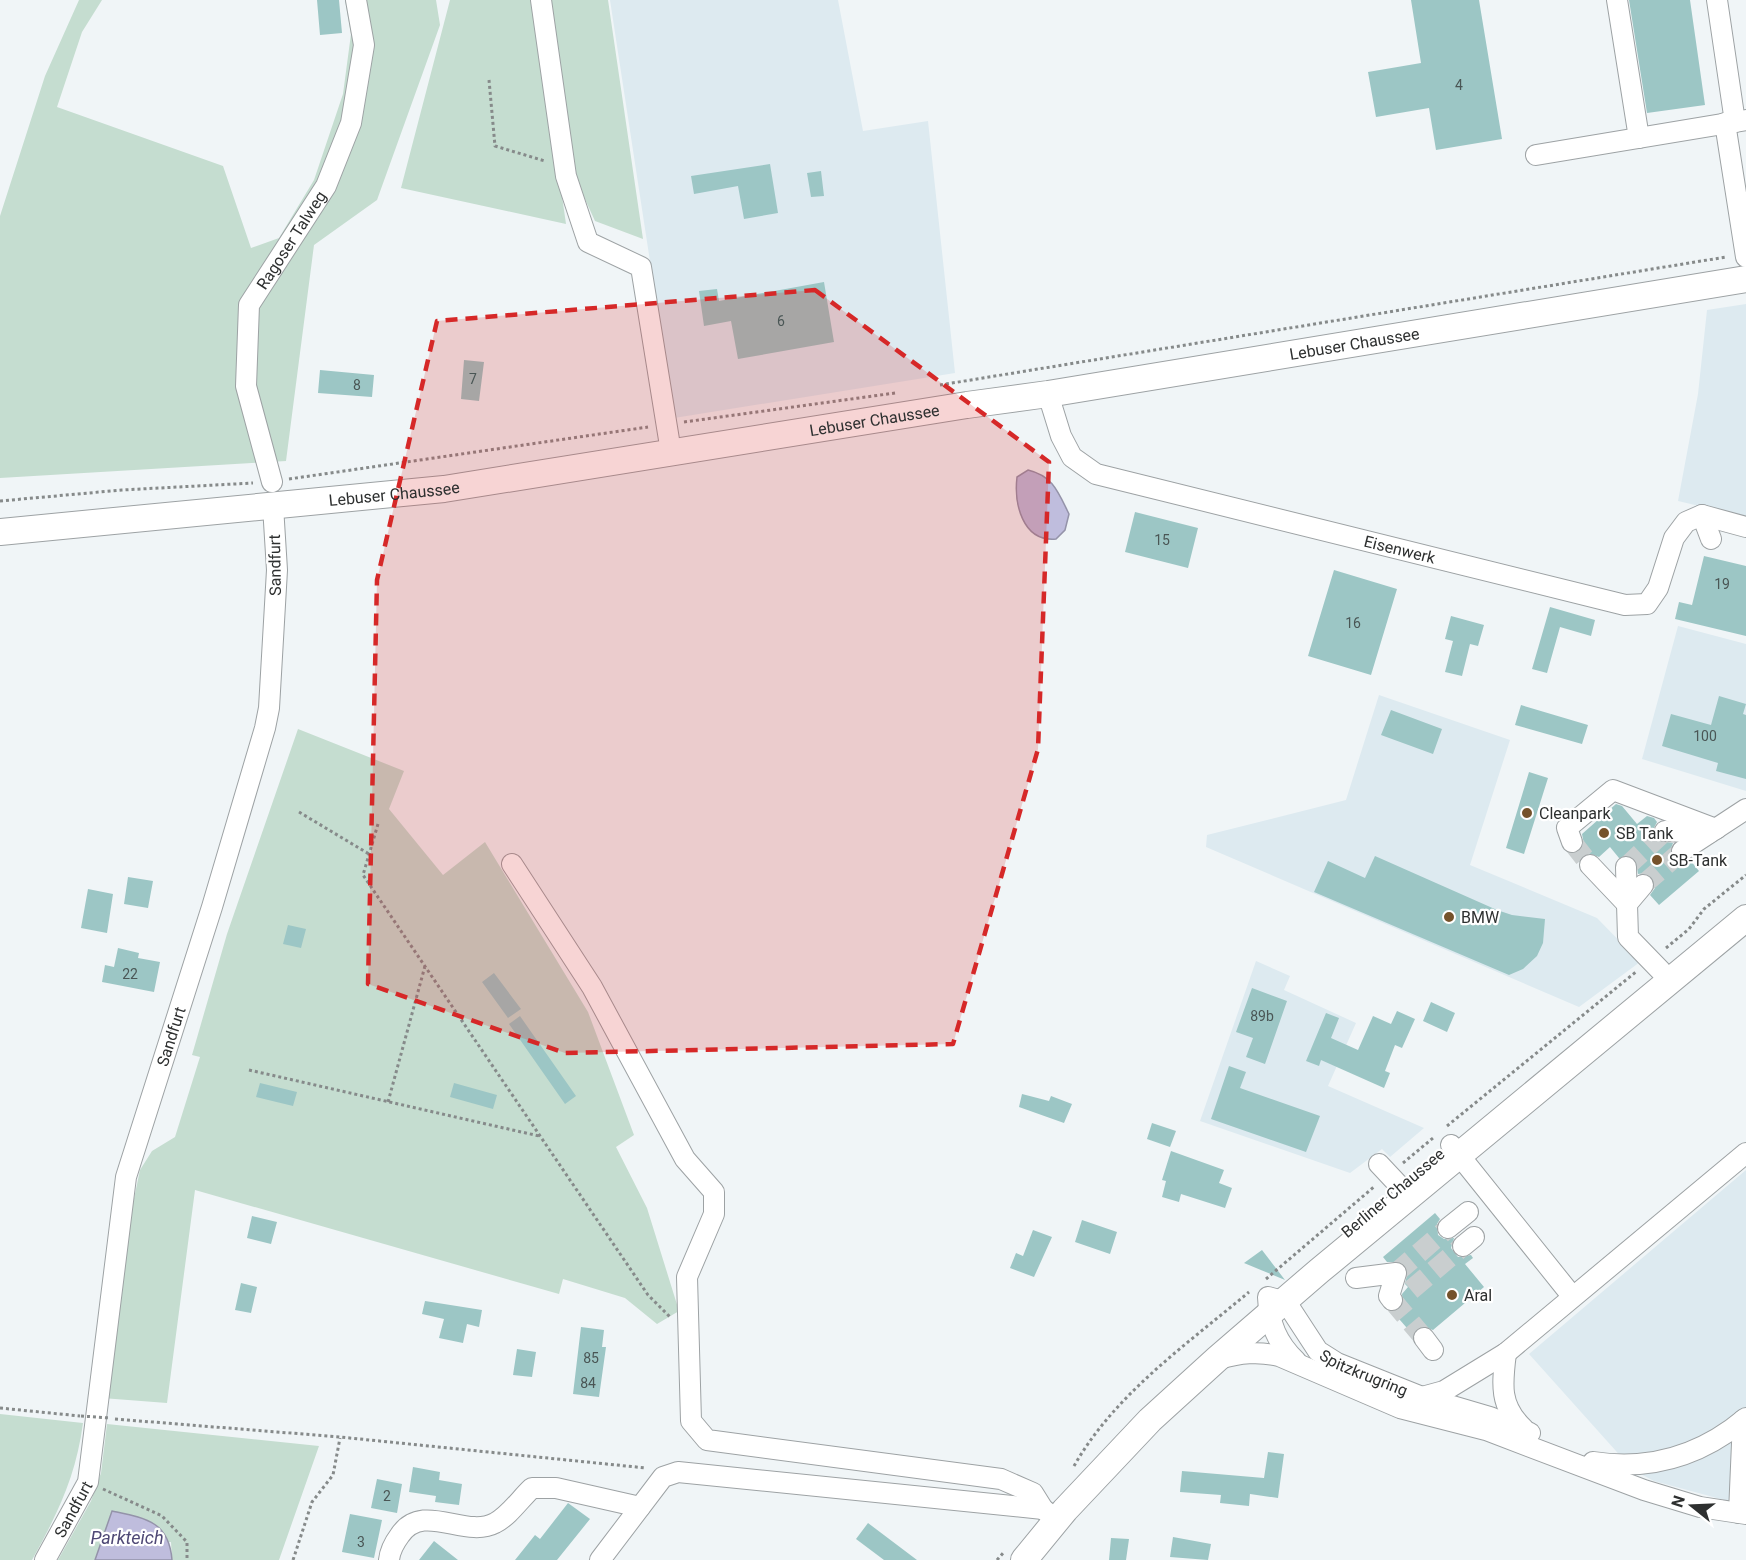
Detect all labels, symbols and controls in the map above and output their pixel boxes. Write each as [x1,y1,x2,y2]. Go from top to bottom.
house number: 4 [1455,77,1463,93]
street label: Ragoser Talweg [252,187,330,293]
house number: 6 [777,313,785,329]
street label: Lebuser Chaussee [1288,323,1421,364]
house number: 7 [469,371,477,387]
house number: 8 [353,377,361,393]
street label: Lebuser Chaussee [808,400,941,440]
street label: Lebuser Chaussee [328,477,461,510]
street label: Eisenwerk [1362,531,1438,567]
house number: 15 [1154,532,1170,548]
street label: Sandfurt [265,534,285,596]
house number: 19 [1714,576,1730,592]
house number: 16 [1345,615,1361,631]
house number: 100 [1693,728,1717,744]
place label: Cleanpark [1539,804,1611,823]
marker: Cleanpark [1520,806,1534,820]
place label: SB Tank [1616,824,1674,843]
marker: SB Tank [1597,826,1611,840]
place label: SB-Tank [1669,851,1728,870]
marker: SB-Tank [1650,853,1664,867]
place label: BMW [1461,908,1499,927]
marker: BMW [1442,910,1456,924]
house number: 22 [122,966,138,982]
street label: Sandfurt [152,1004,189,1069]
house number: 89b [1250,1008,1274,1024]
street label: Berliner Chaussee [1338,1144,1448,1242]
place label: Aral [1464,1286,1492,1305]
marker: Aral [1445,1288,1459,1302]
street label: Spitzkrugring [1316,1345,1411,1400]
house number: 85 [583,1350,599,1366]
house number: 84 [580,1375,596,1391]
north arrow [1662,1476,1722,1536]
street label: Sandfurt [50,1478,96,1541]
house number: 2 [383,1488,391,1504]
text: N [1667,1493,1689,1510]
water label: Parkteich [90,1527,164,1548]
house number: 3 [357,1534,365,1550]

